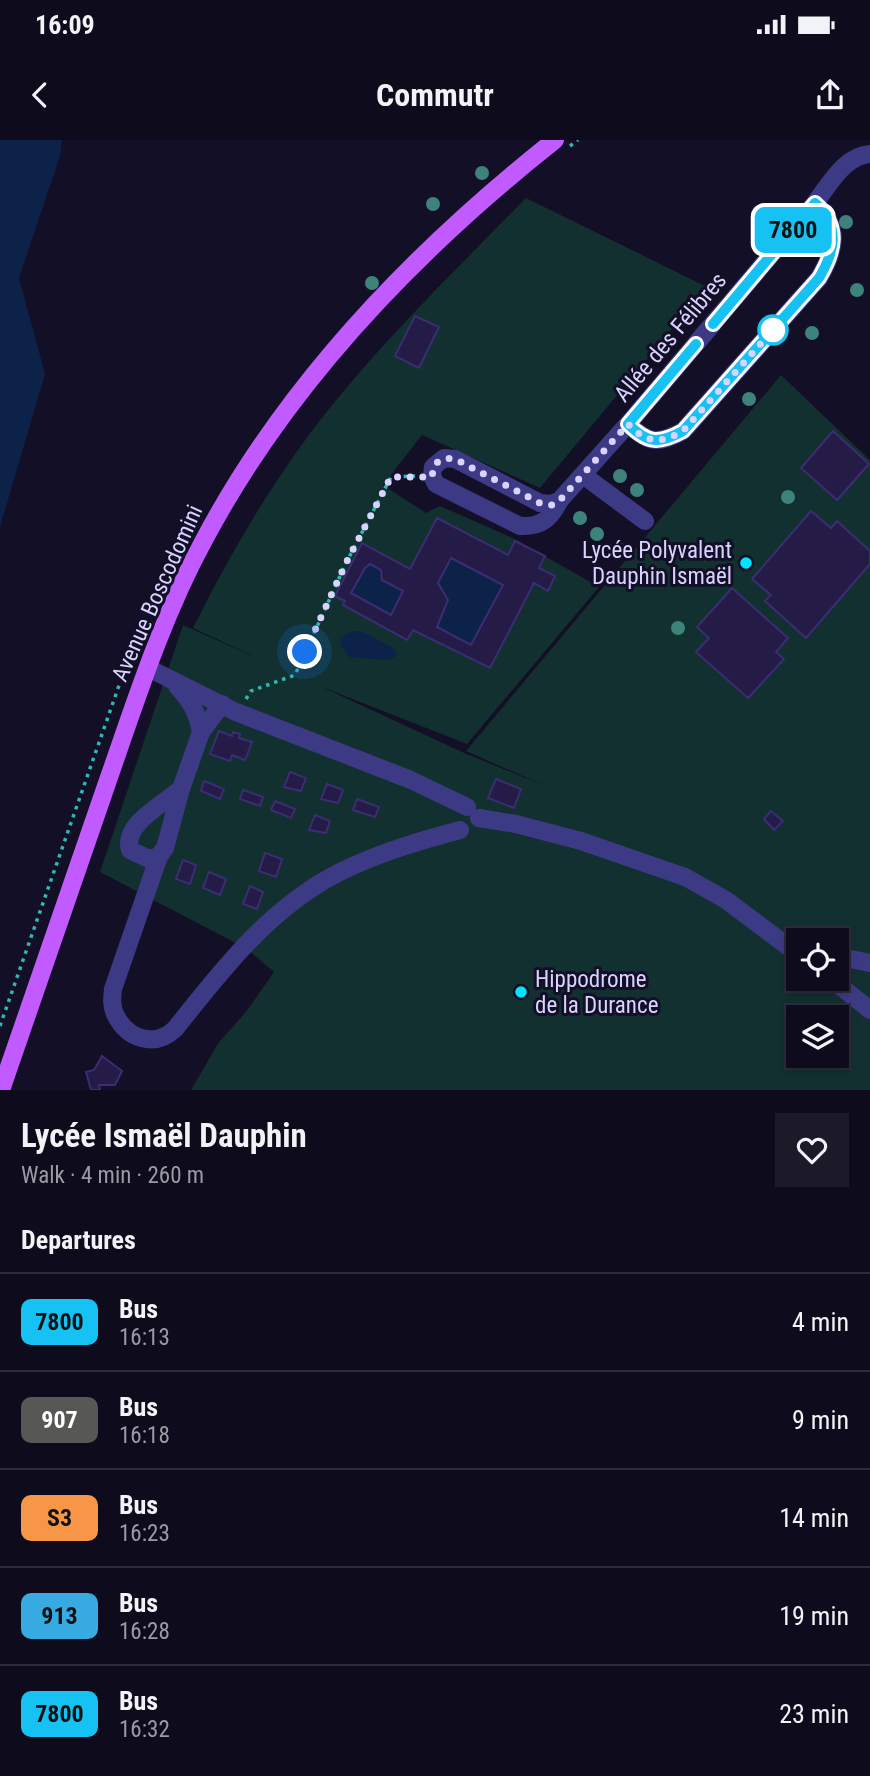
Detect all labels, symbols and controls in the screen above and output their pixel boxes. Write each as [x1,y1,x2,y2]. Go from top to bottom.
text: 16:09 [35,10,95,40]
icon: back [21,76,59,114]
text: Commutr [376,76,494,114]
icon: share [811,76,849,114]
line badge: 7800 [744,207,842,253]
text: 7800 [769,216,817,244]
street label: Allée des Félibres [609,267,732,407]
unlabelled marker [758,315,788,345]
street label: Avenue Boscodomini [106,501,208,686]
place label: Lycée Polyvalent Dauphin Ismaël [582,537,732,590]
marker: Lycée Polyvalent Dauphin Ismaël [738,555,754,571]
your location [287,634,322,669]
map controls [786,928,849,1068]
button: locate [786,928,849,991]
place label: Hippodrome de la Durance [535,966,658,1019]
marker: Hippodrome de la Durance [513,984,529,1000]
button: layers [786,1005,849,1068]
button: heart [775,1113,849,1187]
text: Lycée Ismaël Dauphin [21,1116,307,1155]
text: Walk · 4 min · 260 m [21,1162,204,1189]
text: Departures [21,1225,136,1255]
text: Bus [119,1294,158,1324]
text: 4 min [792,1307,849,1337]
text: 7800 [35,1308,84,1336]
text: 16:13 [119,1324,170,1351]
text: Bus [119,1392,158,1422]
text: 9 min [792,1405,849,1435]
text: 907 [41,1406,78,1434]
text: 16:18 [119,1422,170,1449]
text: Bus [119,1490,158,1520]
text: 14 min [779,1503,849,1533]
text: S3 [47,1504,72,1532]
text: 16:23 [119,1520,170,1547]
text: Bus [119,1588,158,1618]
text: 19 min [779,1601,849,1631]
text: 913 [41,1602,78,1630]
text: 16:28 [119,1618,170,1645]
text: Bus [119,1686,158,1716]
text: 23 min [779,1699,849,1729]
text: 7800 [35,1700,84,1728]
text: 16:32 [119,1716,170,1743]

